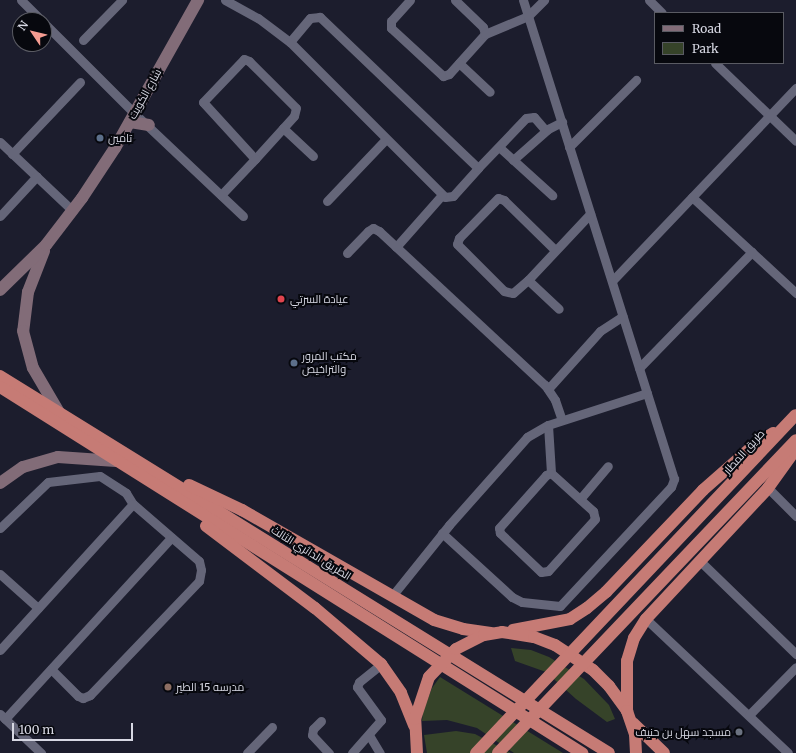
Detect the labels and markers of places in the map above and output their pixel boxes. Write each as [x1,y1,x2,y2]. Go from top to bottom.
place label: تامين [108,131,132,145]
marker: تامين [95,133,105,143]
place label: عيادة السرتي [290,292,349,306]
marker: عيادة السرتي [275,293,287,305]
place label: مكتب المرور والتراخيص [302,350,357,376]
marker: مكتب المرور والتراخيص [289,358,299,368]
place label: مدرسه 15 الطير [176,680,244,694]
marker: مدرسه 15 الطير [163,682,173,692]
place label: مسجد سهل بن حنيف [635,725,731,739]
marker: مسجد سهل بن حنيف [734,727,744,737]

